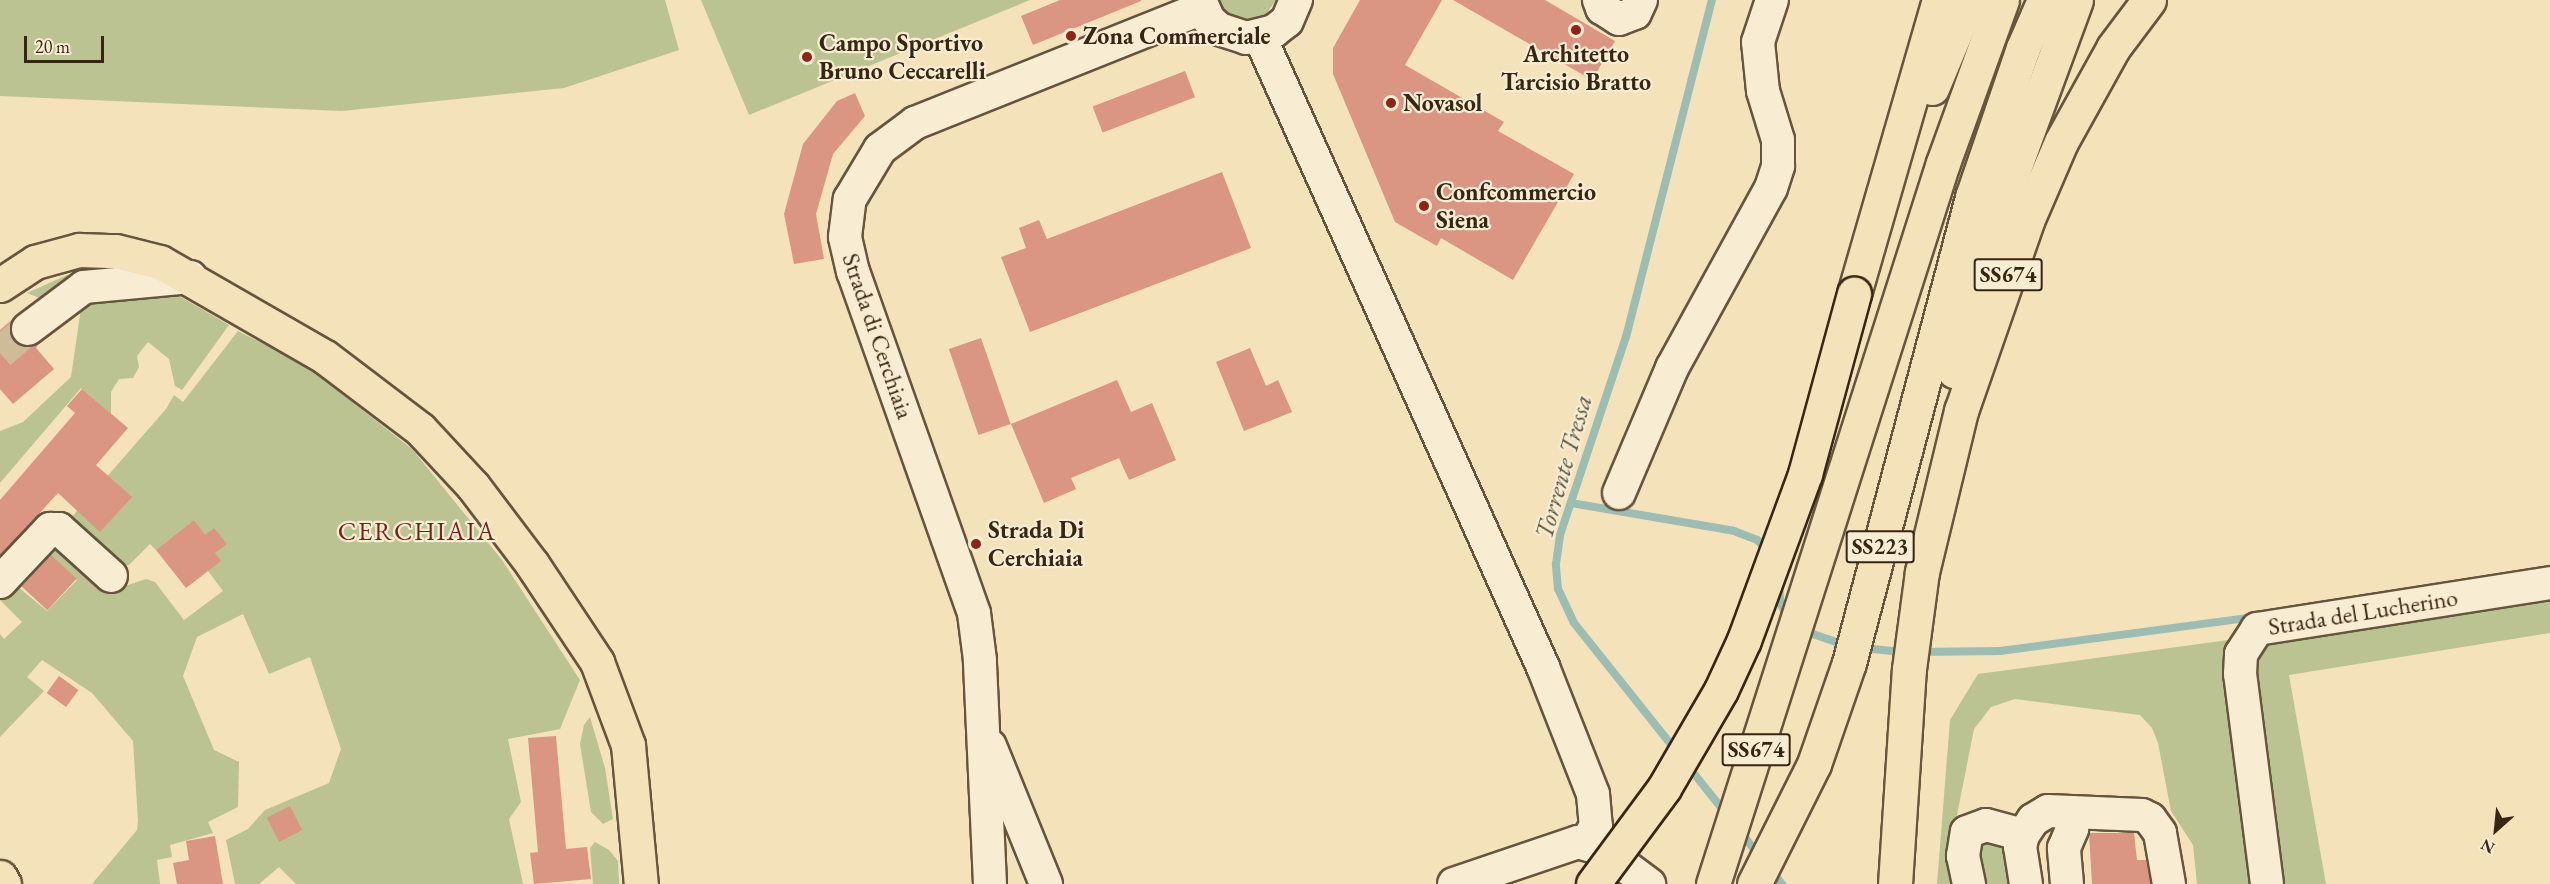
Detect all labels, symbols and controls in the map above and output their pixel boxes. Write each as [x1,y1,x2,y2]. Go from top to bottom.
place label: Zona Commerciale [1083,22,1271,50]
marker: Architetto Tarcisio Bratto [1569,23,1583,37]
scale bar [27,24,106,62]
place label: Campo Sportivo Bruno Ceccarelli [819,29,986,85]
marker: Zona Commerciale [1064,29,1078,43]
text: 20 m [35,35,70,58]
place label: Architetto Tarcisio Bratto [1501,40,1651,96]
marker: Campo Sportivo Bruno Ceccarelli [800,50,814,64]
place label: Novasol [1403,89,1482,117]
marker: Novasol [1384,96,1398,110]
place label: Confcommercio Siena [1436,178,1596,234]
marker: Confcommercio Siena [1417,199,1431,213]
street label: Strada di Cerchiaia [836,249,920,423]
road number: SS674 [1974,256,2042,294]
water label: Torrente Tressa [1529,391,1599,543]
district label: CERCHIAIA [338,516,496,548]
place label: Strada Di Cerchiaia [988,516,1084,572]
road number: SS223 [1846,528,1914,566]
marker: Strada Di Cerchiaia [969,537,983,551]
street label: Strada del Lucherino [2266,583,2460,641]
road number: SS674 [1722,731,1790,769]
north arrow [2466,800,2526,860]
text: N [2477,834,2498,859]

